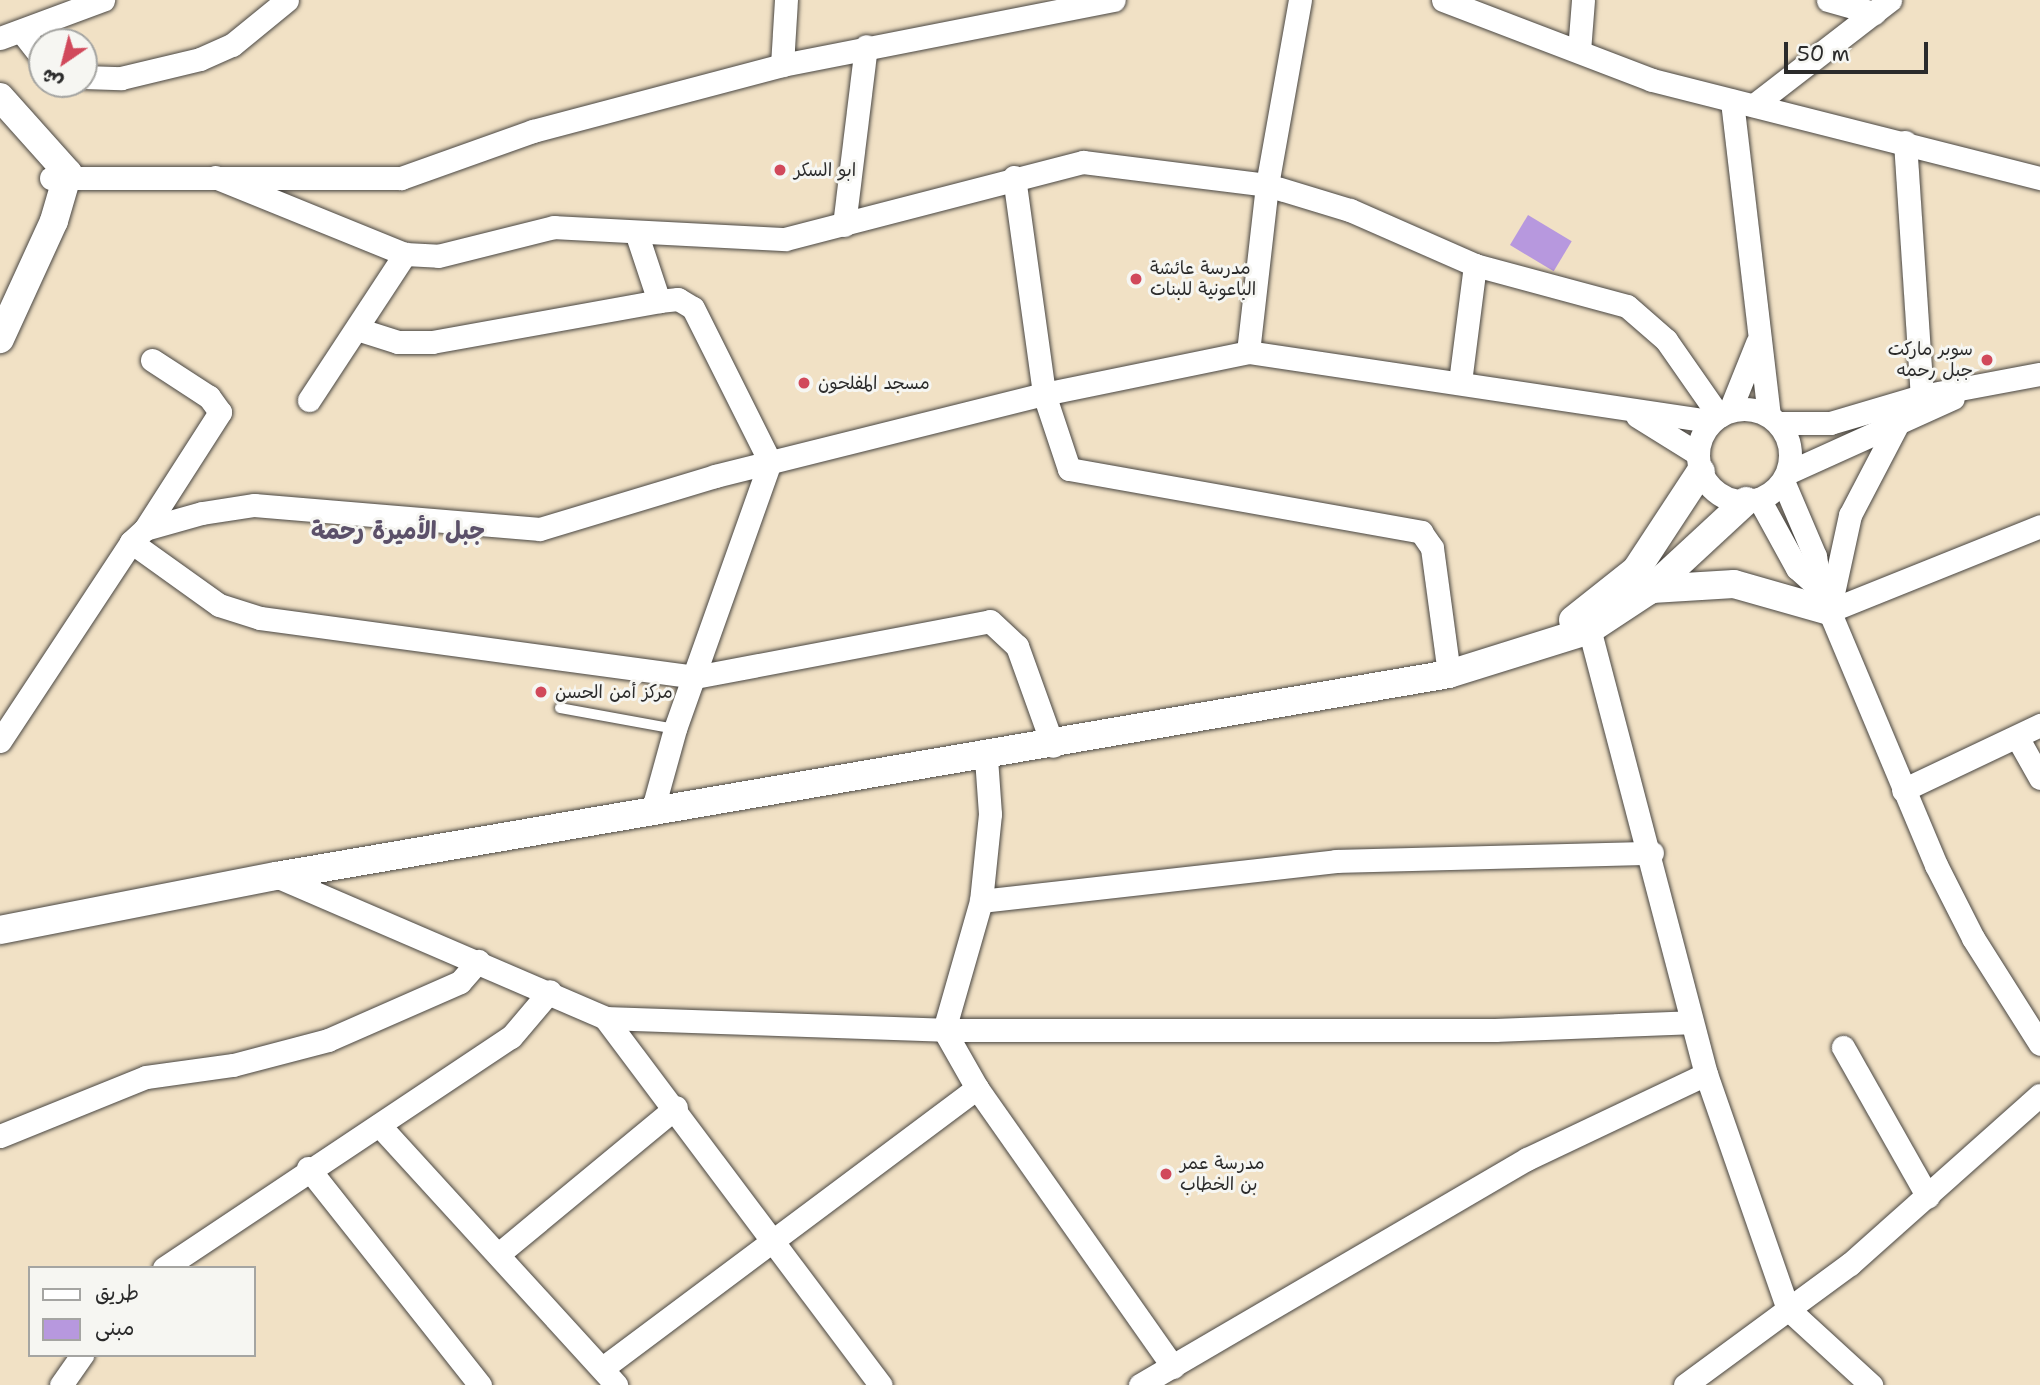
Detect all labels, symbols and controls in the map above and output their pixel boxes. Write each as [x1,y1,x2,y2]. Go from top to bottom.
north arrow [28,28,98,98]
scale bar [1788,28,1932,72]
text: 50 m [1797,40,1850,68]
text: ش [36,63,68,95]
place label: ابو السكر [794,159,856,181]
marker: ابو السكر [772,162,788,178]
place label: مدرسة عائشة الباعونية للبنات [1150,258,1256,300]
marker: مدرسة عائشة الباعونية للبنات [1128,271,1144,287]
place label: سوبر ماركت جبل رحمه [1888,339,1973,382]
marker: سوبر ماركت جبل رحمه [1979,352,1995,368]
place label: مسجد المفلحون [818,372,930,394]
marker: مسجد المفلحون [796,375,812,391]
district label: جبل الأميرة رحمة [311,518,485,546]
place label: مركز أمن الحسن [555,681,673,703]
marker: مركز أمن الحسن [533,684,549,700]
place label: مدرسة عمر بن الخطاب [1180,1153,1265,1196]
marker: مدرسة عمر بن الخطاب [1158,1166,1174,1182]
legend [28,1266,256,1357]
text: طريق [95,1279,139,1307]
text: مبنى [95,1314,134,1342]

